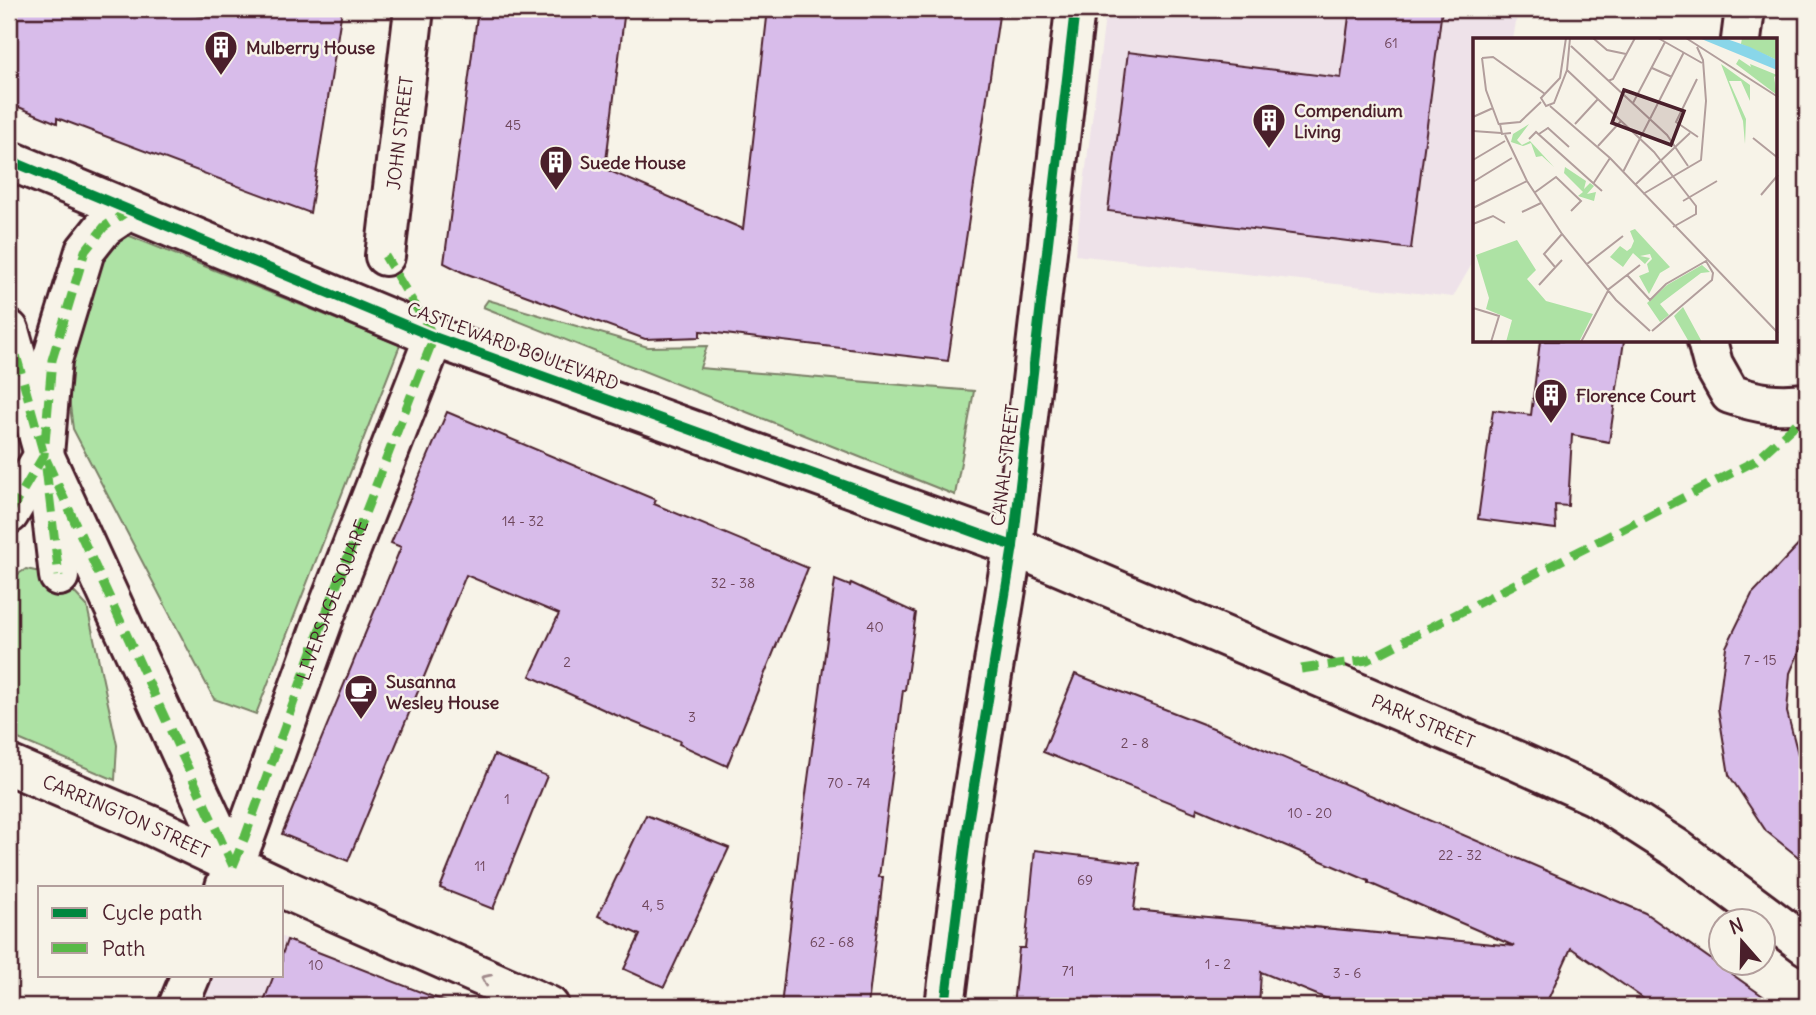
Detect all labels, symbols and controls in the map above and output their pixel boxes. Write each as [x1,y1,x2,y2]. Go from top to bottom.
building icon: Mulberry House [202,28,240,77]
house number: 61 [1384,34,1398,52]
place label: Mulberry House [246,36,376,59]
inset map [1473,38,1778,343]
street label: JOHN STREET [381,75,418,191]
place label: Compendium Living [1294,99,1403,143]
building icon: Compendium Living [1250,101,1288,150]
house number: 45 [505,116,521,134]
building icon: Suede House [537,143,575,192]
place label: Suede House [580,151,686,174]
street label: CASTLEWARD BOULEVARD [404,297,622,395]
building icon: Florence Court [1532,376,1570,425]
place label: Florence Court [1576,384,1697,407]
street label: CANAL STREET [986,403,1024,527]
house number: 14 - 32 [502,512,544,530]
street label: LIVERSAGE SQUARE [291,516,373,683]
house number: 32 - 38 [711,574,755,592]
house number: 40 [866,618,884,636]
house number: 7 - 15 [1743,651,1777,669]
house number: 2 [563,653,571,671]
place label: Susanna Wesley House [386,670,500,714]
cafe icon: Susanna Wesley House [342,672,380,721]
street label: PARK STREET [1368,689,1478,753]
house number: 3 [688,708,696,726]
house number: 2 - 8 [1121,734,1149,752]
street label: CARRINGTON STREET [39,769,214,863]
house number: 70 - 74 [827,774,871,792]
house number: 1 [504,790,510,808]
house number: 10 - 20 [1288,804,1332,822]
house number: 22 - 32 [1438,846,1482,864]
house number: 11 [474,857,486,875]
house number: 69 [1077,871,1093,889]
legend [38,886,284,976]
house number: 4, 5 [642,896,664,914]
text: Cycle path [102,899,202,926]
north arrow [1708,906,1778,976]
text: N [1726,913,1746,940]
house number: 62 - 68 [810,933,854,951]
text: Path [102,935,145,962]
house number: 1 - 2 [1205,955,1231,973]
house number: 10 [309,956,323,974]
house number: 71 [1062,962,1074,980]
house number: 3 - 6 [1333,964,1361,982]
one-way arrow [481,973,494,987]

